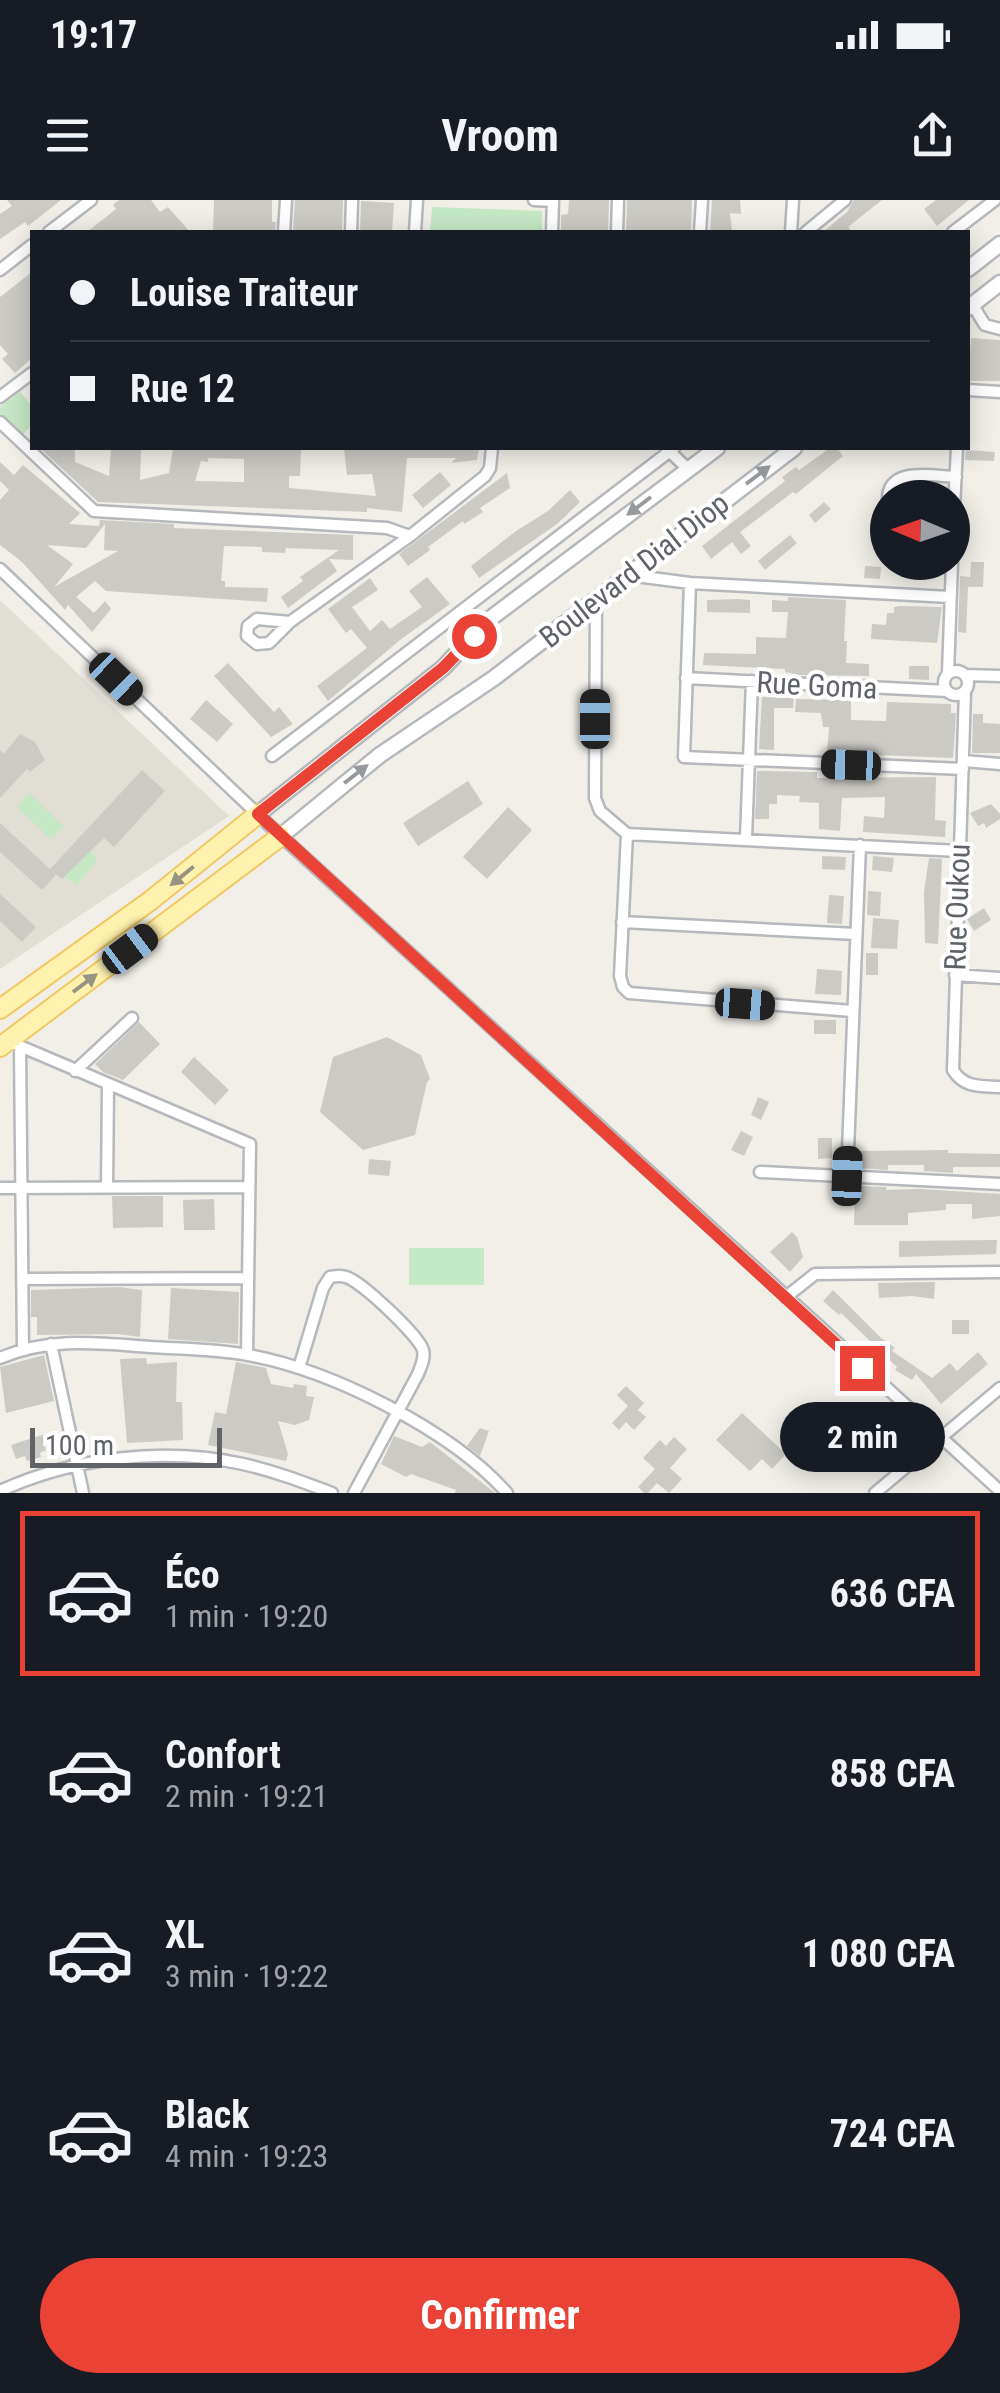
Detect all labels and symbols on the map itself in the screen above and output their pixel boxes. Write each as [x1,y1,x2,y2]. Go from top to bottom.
one-way arrow [745,466,771,486]
north arrow [870,480,970,580]
street label: Boulevard Dial Diop [532,485,736,655]
one-way arrow [626,496,652,516]
route start [452,614,497,659]
car [84,647,148,711]
street label: Rue Goma [756,664,878,706]
car [580,689,610,749]
car [820,749,882,781]
one-way arrow [343,763,369,784]
street label: Rue Oukou [937,843,977,971]
one-way arrow [169,865,195,886]
car [97,919,163,979]
one-way arrow [72,973,98,993]
car [714,987,776,1021]
car [831,1145,863,1207]
route end [840,1346,885,1391]
callout: 2 min [780,1403,944,1473]
scale bar [30,1423,222,1468]

